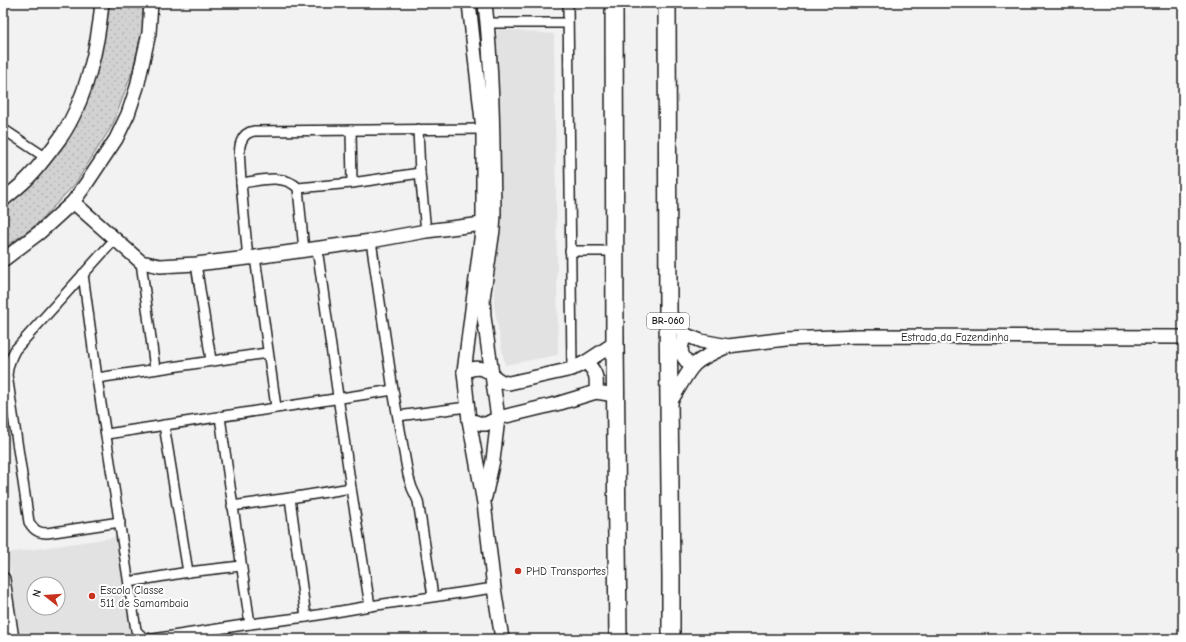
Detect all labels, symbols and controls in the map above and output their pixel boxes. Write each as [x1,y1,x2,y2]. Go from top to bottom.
road number: BR-060 [647,313,689,329]
street label: Estrada da Fazendinha [901,331,1009,344]
place label: PHD Transportes [526,565,606,578]
marker: PHD Transportes [513,566,523,576]
north arrow [26,576,66,616]
place label: Escola Classe 511 de Samambaia [100,584,189,610]
text: N [30,588,44,599]
marker: Escola Classe 511 de Samambaia [87,591,97,601]

